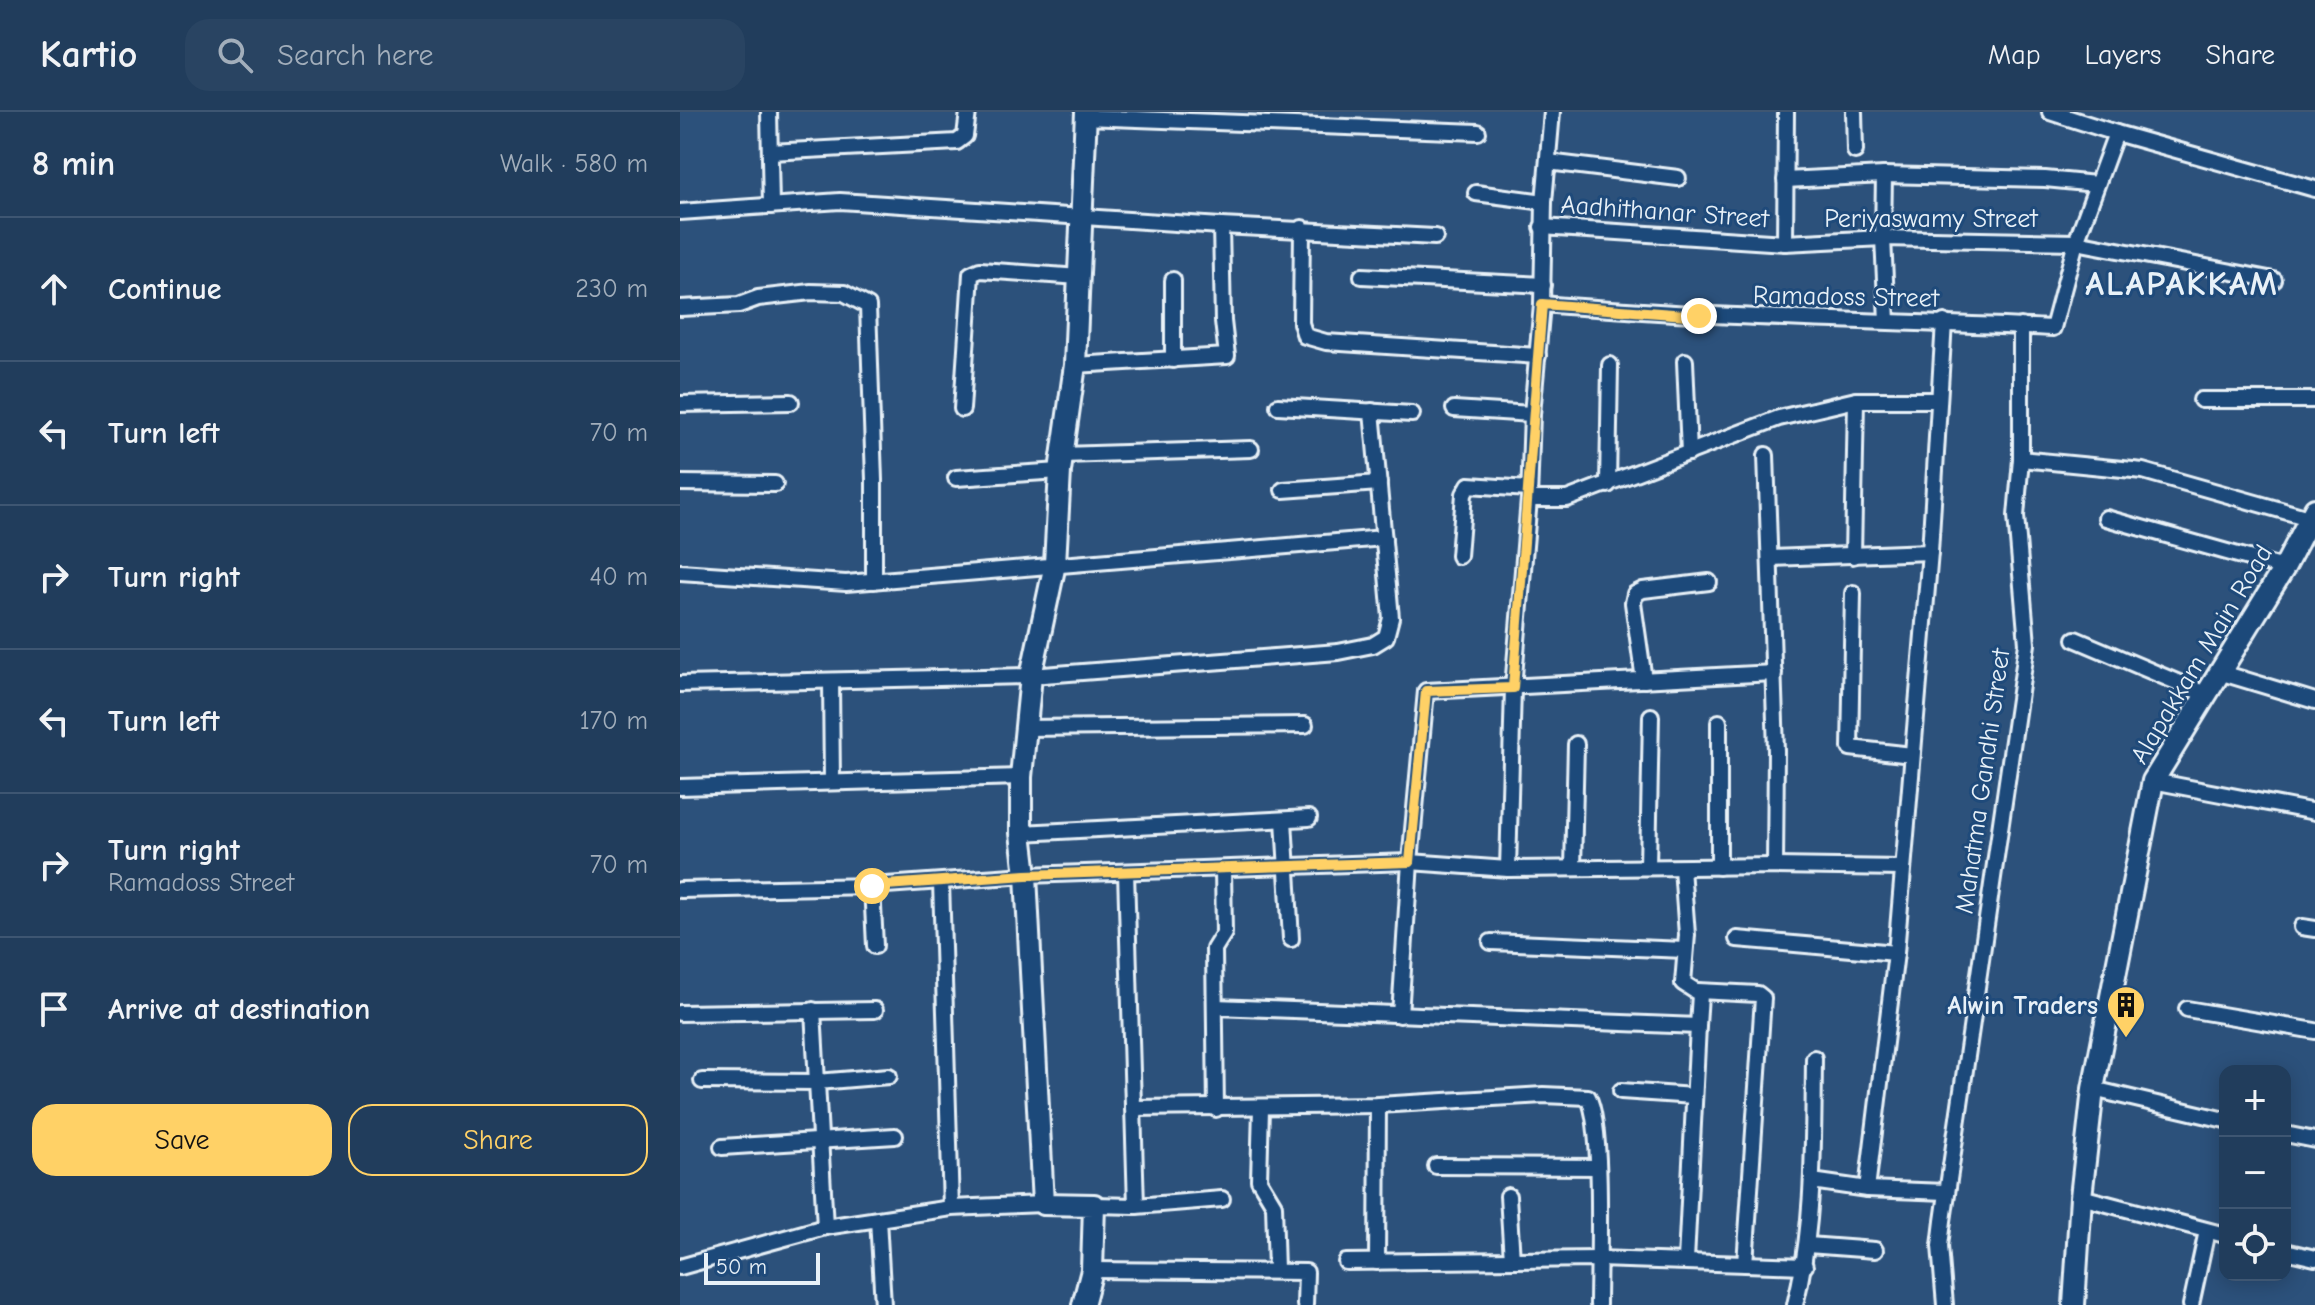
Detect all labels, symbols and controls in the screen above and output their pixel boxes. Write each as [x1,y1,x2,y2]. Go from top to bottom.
search box [185,19,745,91]
text: Kartio [40,33,137,77]
icon: search [213,33,257,77]
text: Search here [277,38,433,73]
text: Map [1988,39,2041,71]
text: Layers [2085,39,2161,71]
text: Share [2205,39,2275,71]
text: 8 min [32,144,115,184]
text: Walk · 580 m [500,149,648,179]
street label: Aadhithanar Street [1560,190,1772,234]
street label: Periyaswamy Street [1824,204,2039,234]
district label: ALAPAKKAM [2085,264,2279,304]
icon: ahead [32,267,76,311]
text: Continue [108,272,222,307]
text: 230 m [575,274,648,304]
street label: Ramadoss Street [1753,280,1941,314]
route end [1681,298,1717,334]
icon: left [32,411,76,455]
text: Turn left [108,416,220,451]
text: 70 m [590,418,648,448]
street label: Alapakkam Main Road [2125,540,2279,769]
icon: right [32,555,76,599]
text: Turn right [108,560,240,595]
text: 40 m [589,562,648,592]
street label: Mahatma Gandhi Street [1950,645,2017,916]
icon: left [32,699,76,743]
text: Turn left [108,704,220,739]
text: 170 m [579,706,648,736]
text: Turn right [108,833,240,868]
icon: right [32,843,76,887]
text: 70 m [590,850,648,880]
text: Ramadoss Street [108,868,294,898]
route start [854,868,890,904]
building icon: Alwin Traders [2105,984,2147,1039]
icon: arrive [32,987,76,1031]
place label: Alwin Traders [1947,991,2098,1021]
text: Arrive at destination [108,992,370,1027]
map controls [2219,1065,2291,1281]
button: + [2219,1065,2291,1137]
button: Save [32,1104,332,1176]
button: Share [348,1104,648,1176]
button: − [2219,1137,2291,1209]
button: locate [2219,1209,2291,1281]
scale bar [704,1249,820,1285]
text: 50 m [716,1254,767,1280]

